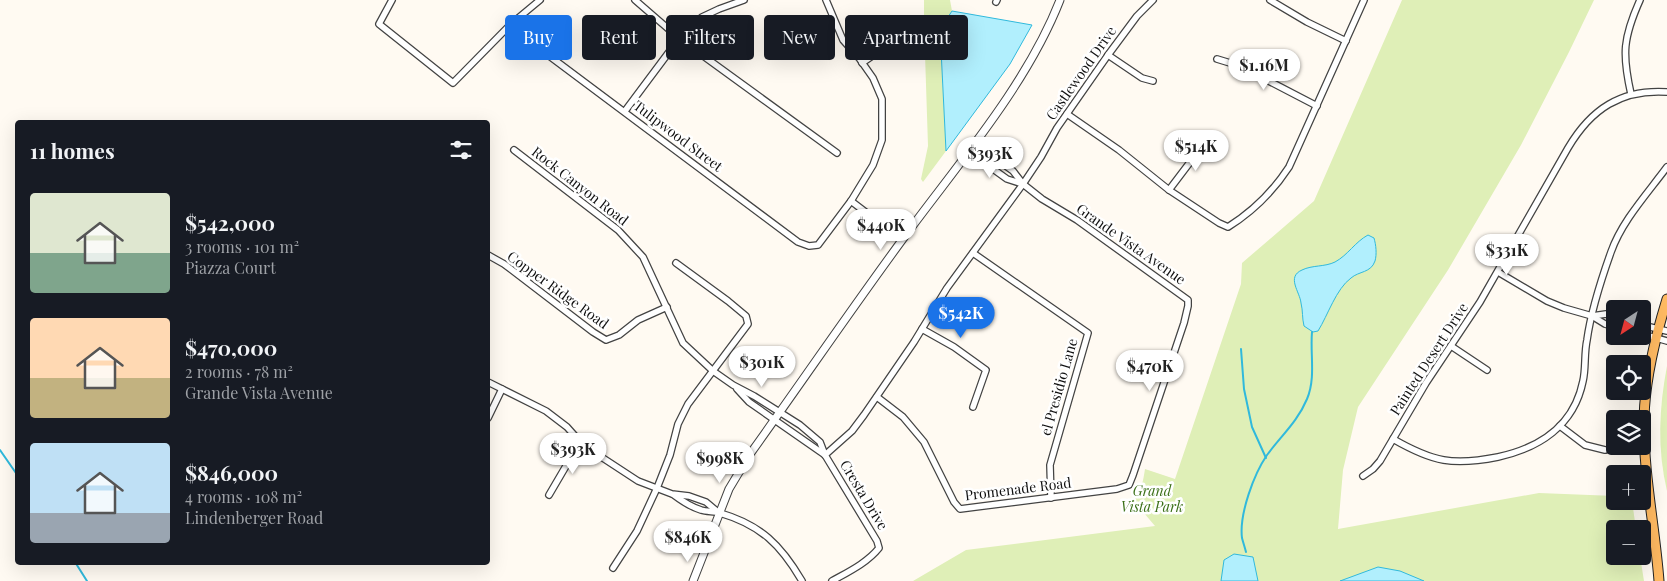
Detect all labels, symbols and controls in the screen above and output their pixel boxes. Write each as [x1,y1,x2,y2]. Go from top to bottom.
chip: Buy [505,15,572,60]
chip: Rent [582,15,656,60]
chip: Filters [666,15,754,60]
chip: New [764,15,835,60]
chip: Apartment [845,15,968,60]
street label: Castlewood Drive [1041,22,1120,123]
pin: $1.16M [1223,48,1305,91]
text: $1.16M [1239,54,1289,75]
street label: Tulipwood Street [630,96,728,176]
pin: $514K [1161,130,1231,172]
text: $514K [1175,135,1217,156]
text: 11 homes [30,136,115,164]
icon: filters [447,136,475,164]
pin: $393K [955,136,1025,179]
street label: Rock Canyon Road [528,142,633,229]
text: $393K [967,142,1013,163]
street label: Grande Vista Avenue [1073,199,1190,288]
text: $542,000 [185,208,275,236]
pin: $440K [846,208,916,251]
icon: home [70,213,130,273]
text: $440K [857,214,905,235]
pin: $331K [1472,234,1542,276]
text: 3 rooms · 101 m² [185,236,299,257]
text: $331K [1486,239,1528,260]
street label: Copper Ridge Road [504,246,613,333]
text: Piazza Court [185,257,276,278]
pin: $542K [926,296,996,339]
street label: Painted Desert Drive [1385,299,1472,419]
north arrow [1606,300,1651,345]
map controls [1606,300,1651,565]
text: $542K [939,302,983,323]
text: $470,000 [185,333,277,361]
street label: el Presidio Lane [1036,336,1081,438]
icon: home [70,338,130,398]
pin: $301K [727,346,797,388]
pin: $470K [1115,350,1185,392]
text: $301K [740,351,784,372]
text: $470K [1127,355,1173,376]
button: locate [1606,355,1651,400]
text: 2 rooms · 78 m² [185,361,293,382]
text: Grande Vista Avenue [185,382,333,403]
button: layers [1606,410,1651,455]
pin: $393K [538,432,608,475]
text: $393K [550,438,596,459]
pin: $998K [685,442,755,484]
text: $998K [696,447,744,468]
street label: Cresta Drive [836,456,893,533]
text: $846,000 [185,458,278,486]
icon: home [70,463,130,523]
button: + [1606,465,1651,510]
street label: Promenade Road [964,473,1072,504]
park label: Grand Vista Park [1121,481,1183,516]
text: 4 rooms · 108 m² [185,486,302,507]
text: Lindenberger Road [185,507,323,528]
pin: $846K [653,520,723,563]
button: − [1606,520,1651,565]
text: $846K [664,526,712,547]

